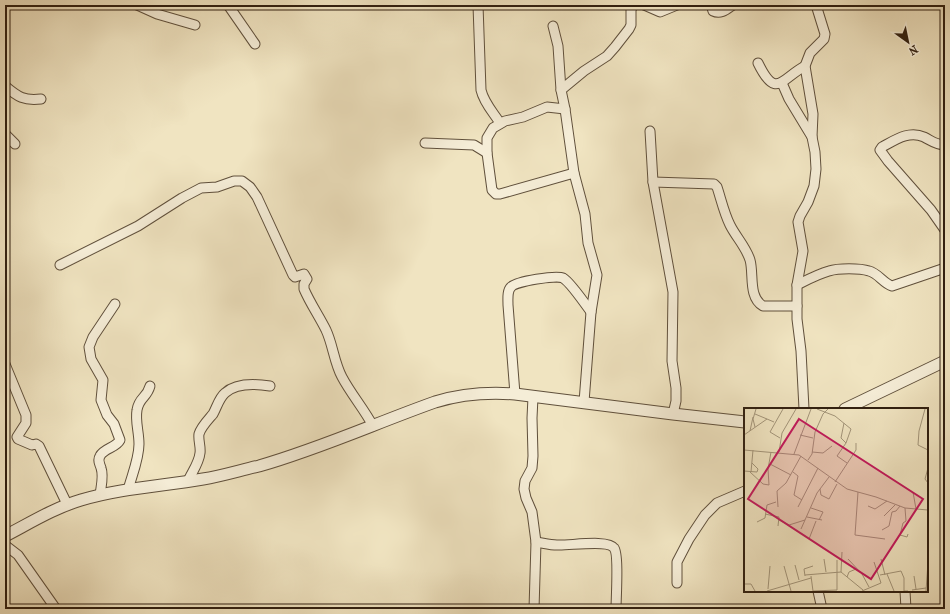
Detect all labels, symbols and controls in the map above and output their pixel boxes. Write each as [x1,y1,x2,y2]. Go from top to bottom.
north arrow [888,22,928,62]
text: N [906,42,920,58]
inset map [744,408,928,592]

